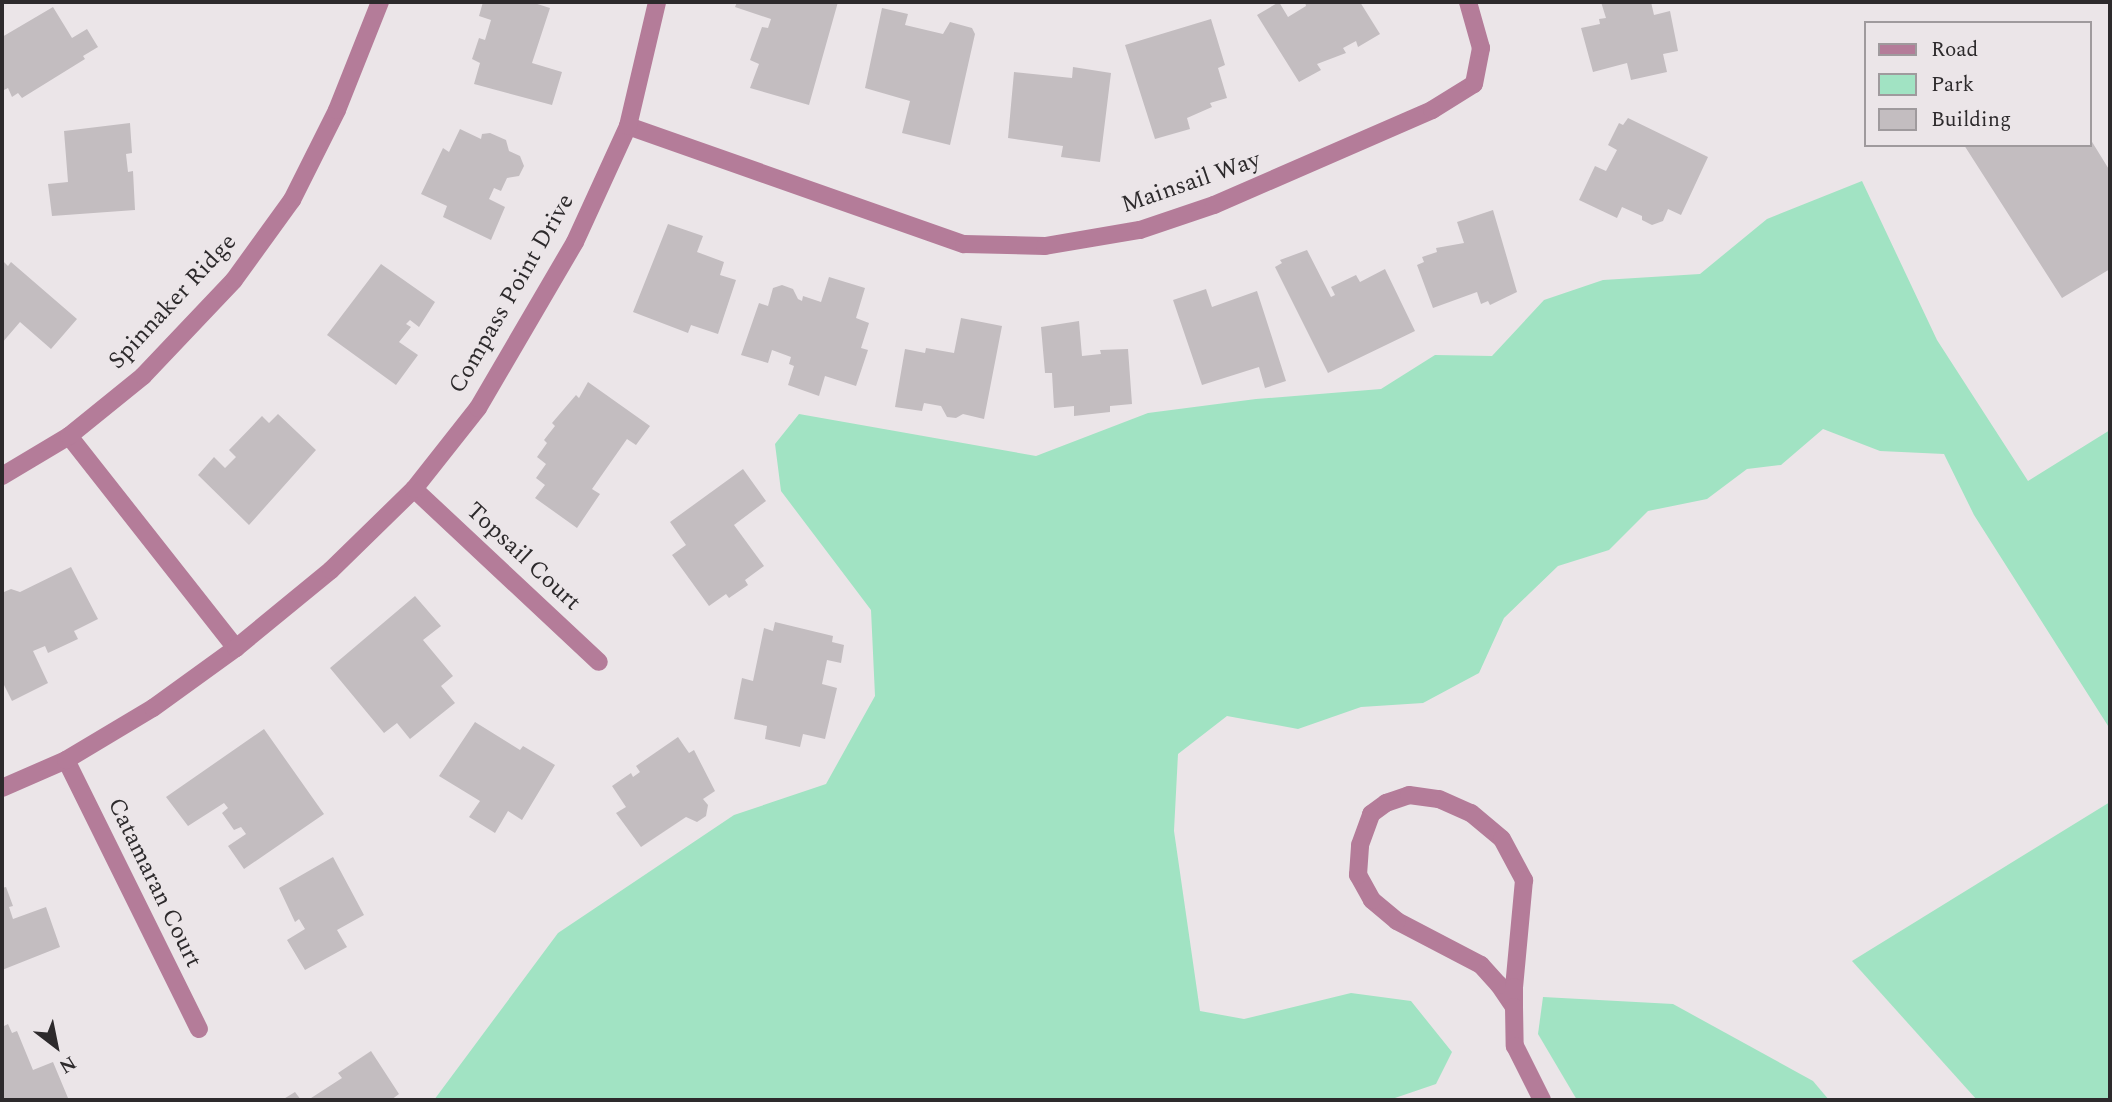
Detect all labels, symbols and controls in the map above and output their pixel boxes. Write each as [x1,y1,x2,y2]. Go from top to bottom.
legend [1864,21,2091,147]
text: Road [1931,34,1978,66]
text: Park [1931,69,1974,101]
text: Building [1931,104,2011,136]
street label: Mainsail Way [1118,146,1264,220]
street label: Compass Point Drive [443,189,581,399]
street label: Spinnaker Ridge [103,228,243,376]
street label: Topsail Court [460,497,586,617]
street label: Catamaran Court [101,794,207,972]
north arrow [21,1011,91,1081]
text: N [53,1048,82,1081]

